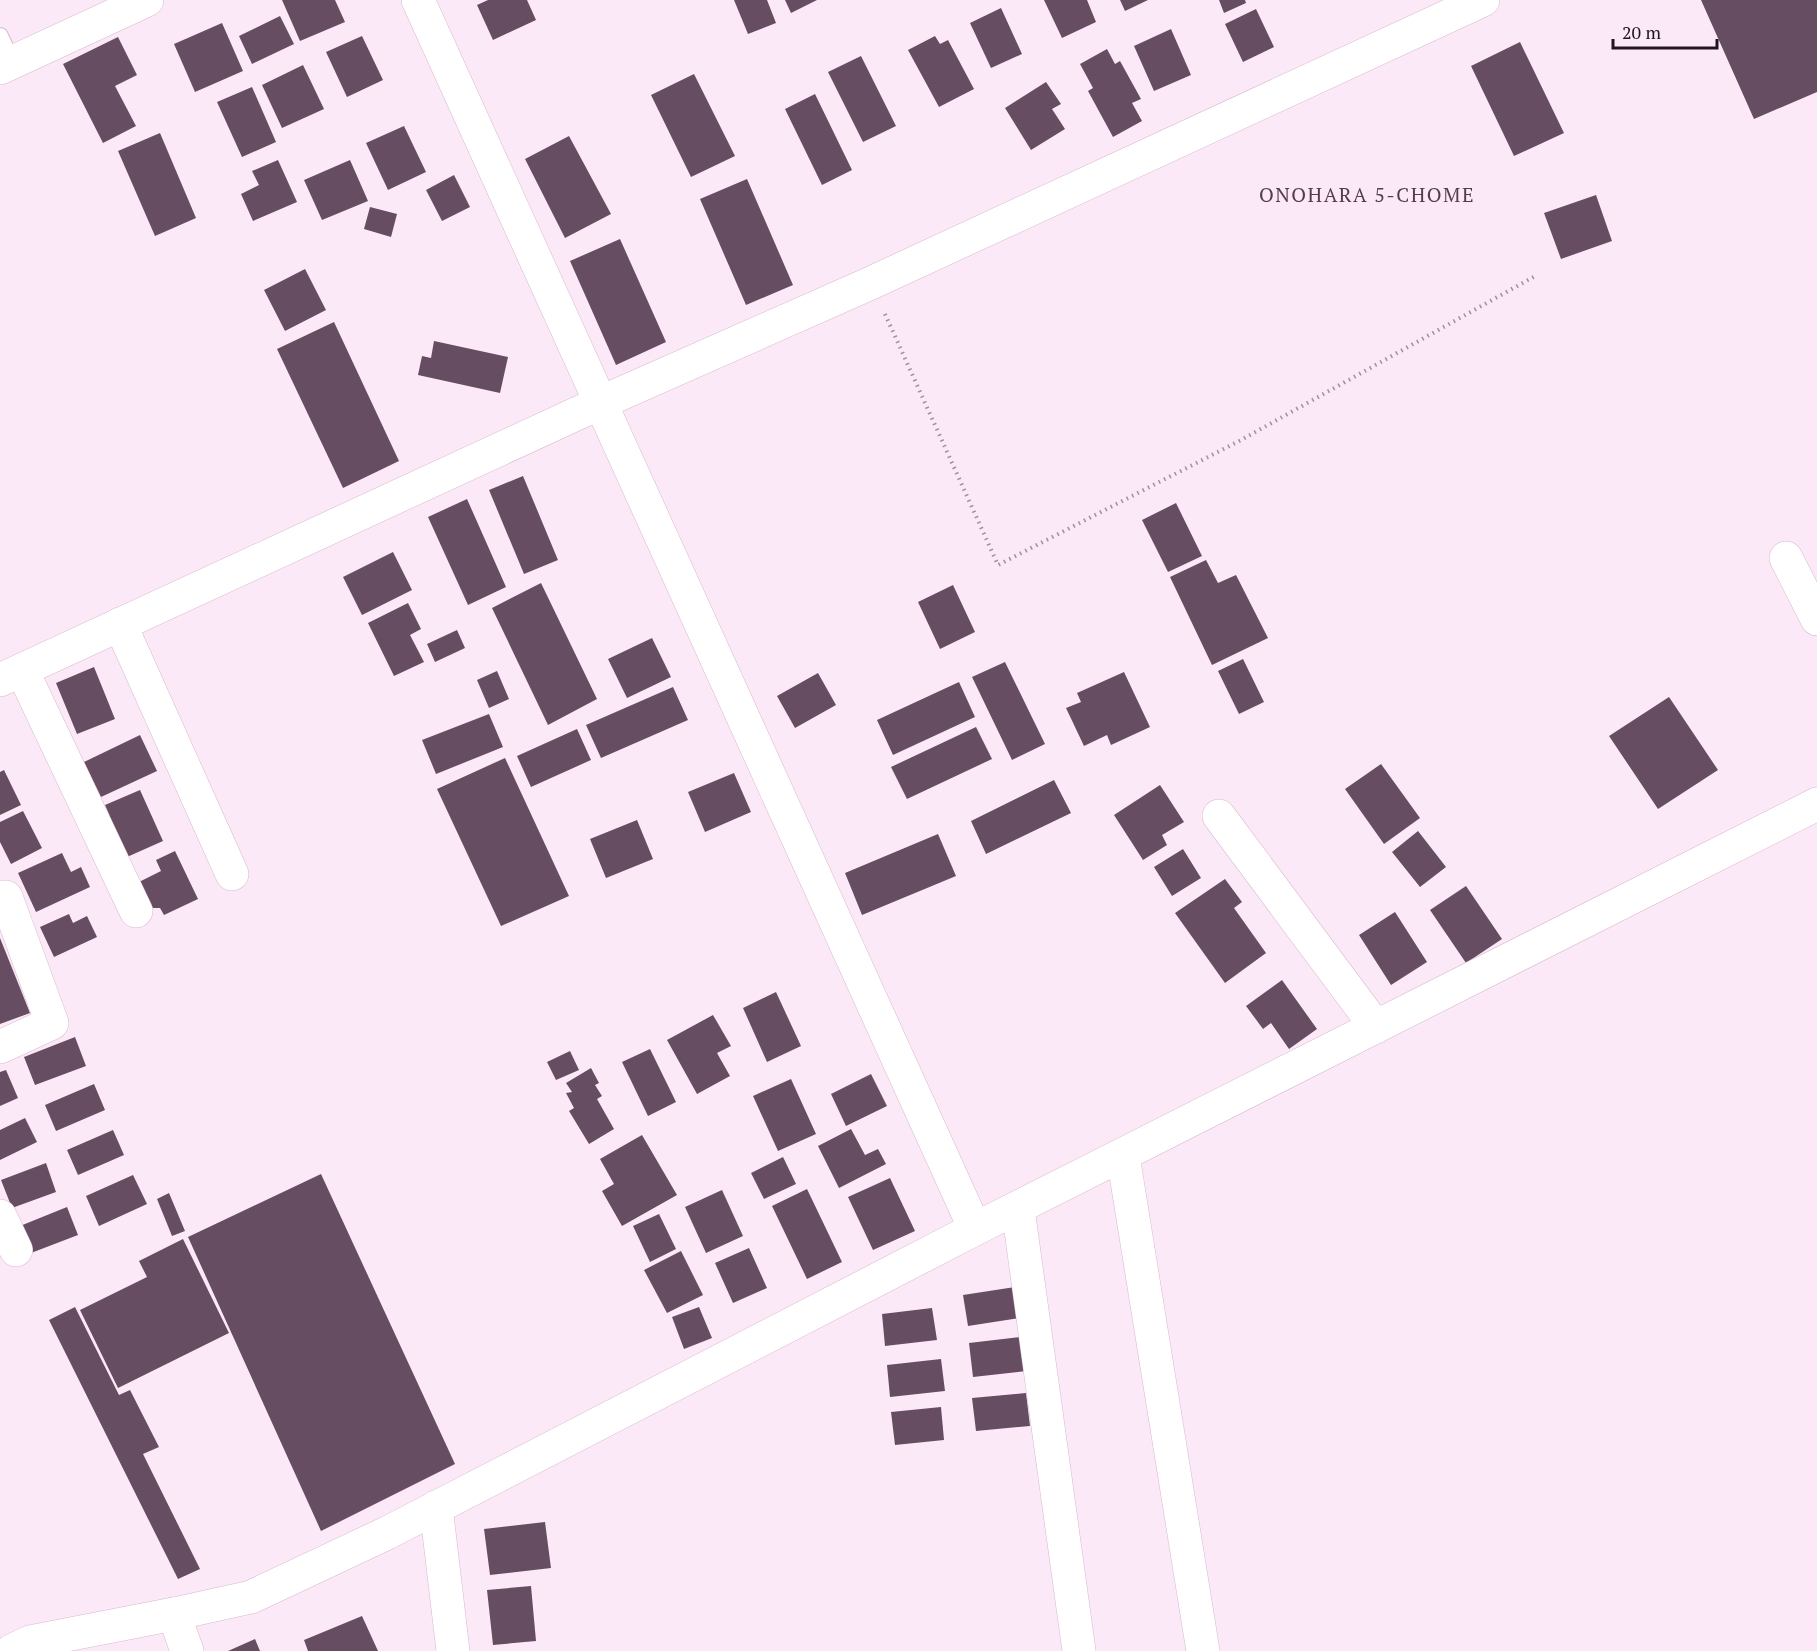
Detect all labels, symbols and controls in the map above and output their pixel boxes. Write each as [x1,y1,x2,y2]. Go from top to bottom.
scale bar [1613,12,1716,50]
text: 20 m [1622,20,1662,44]
district label: ONOHARA 5-CHOME [1259,181,1475,208]

